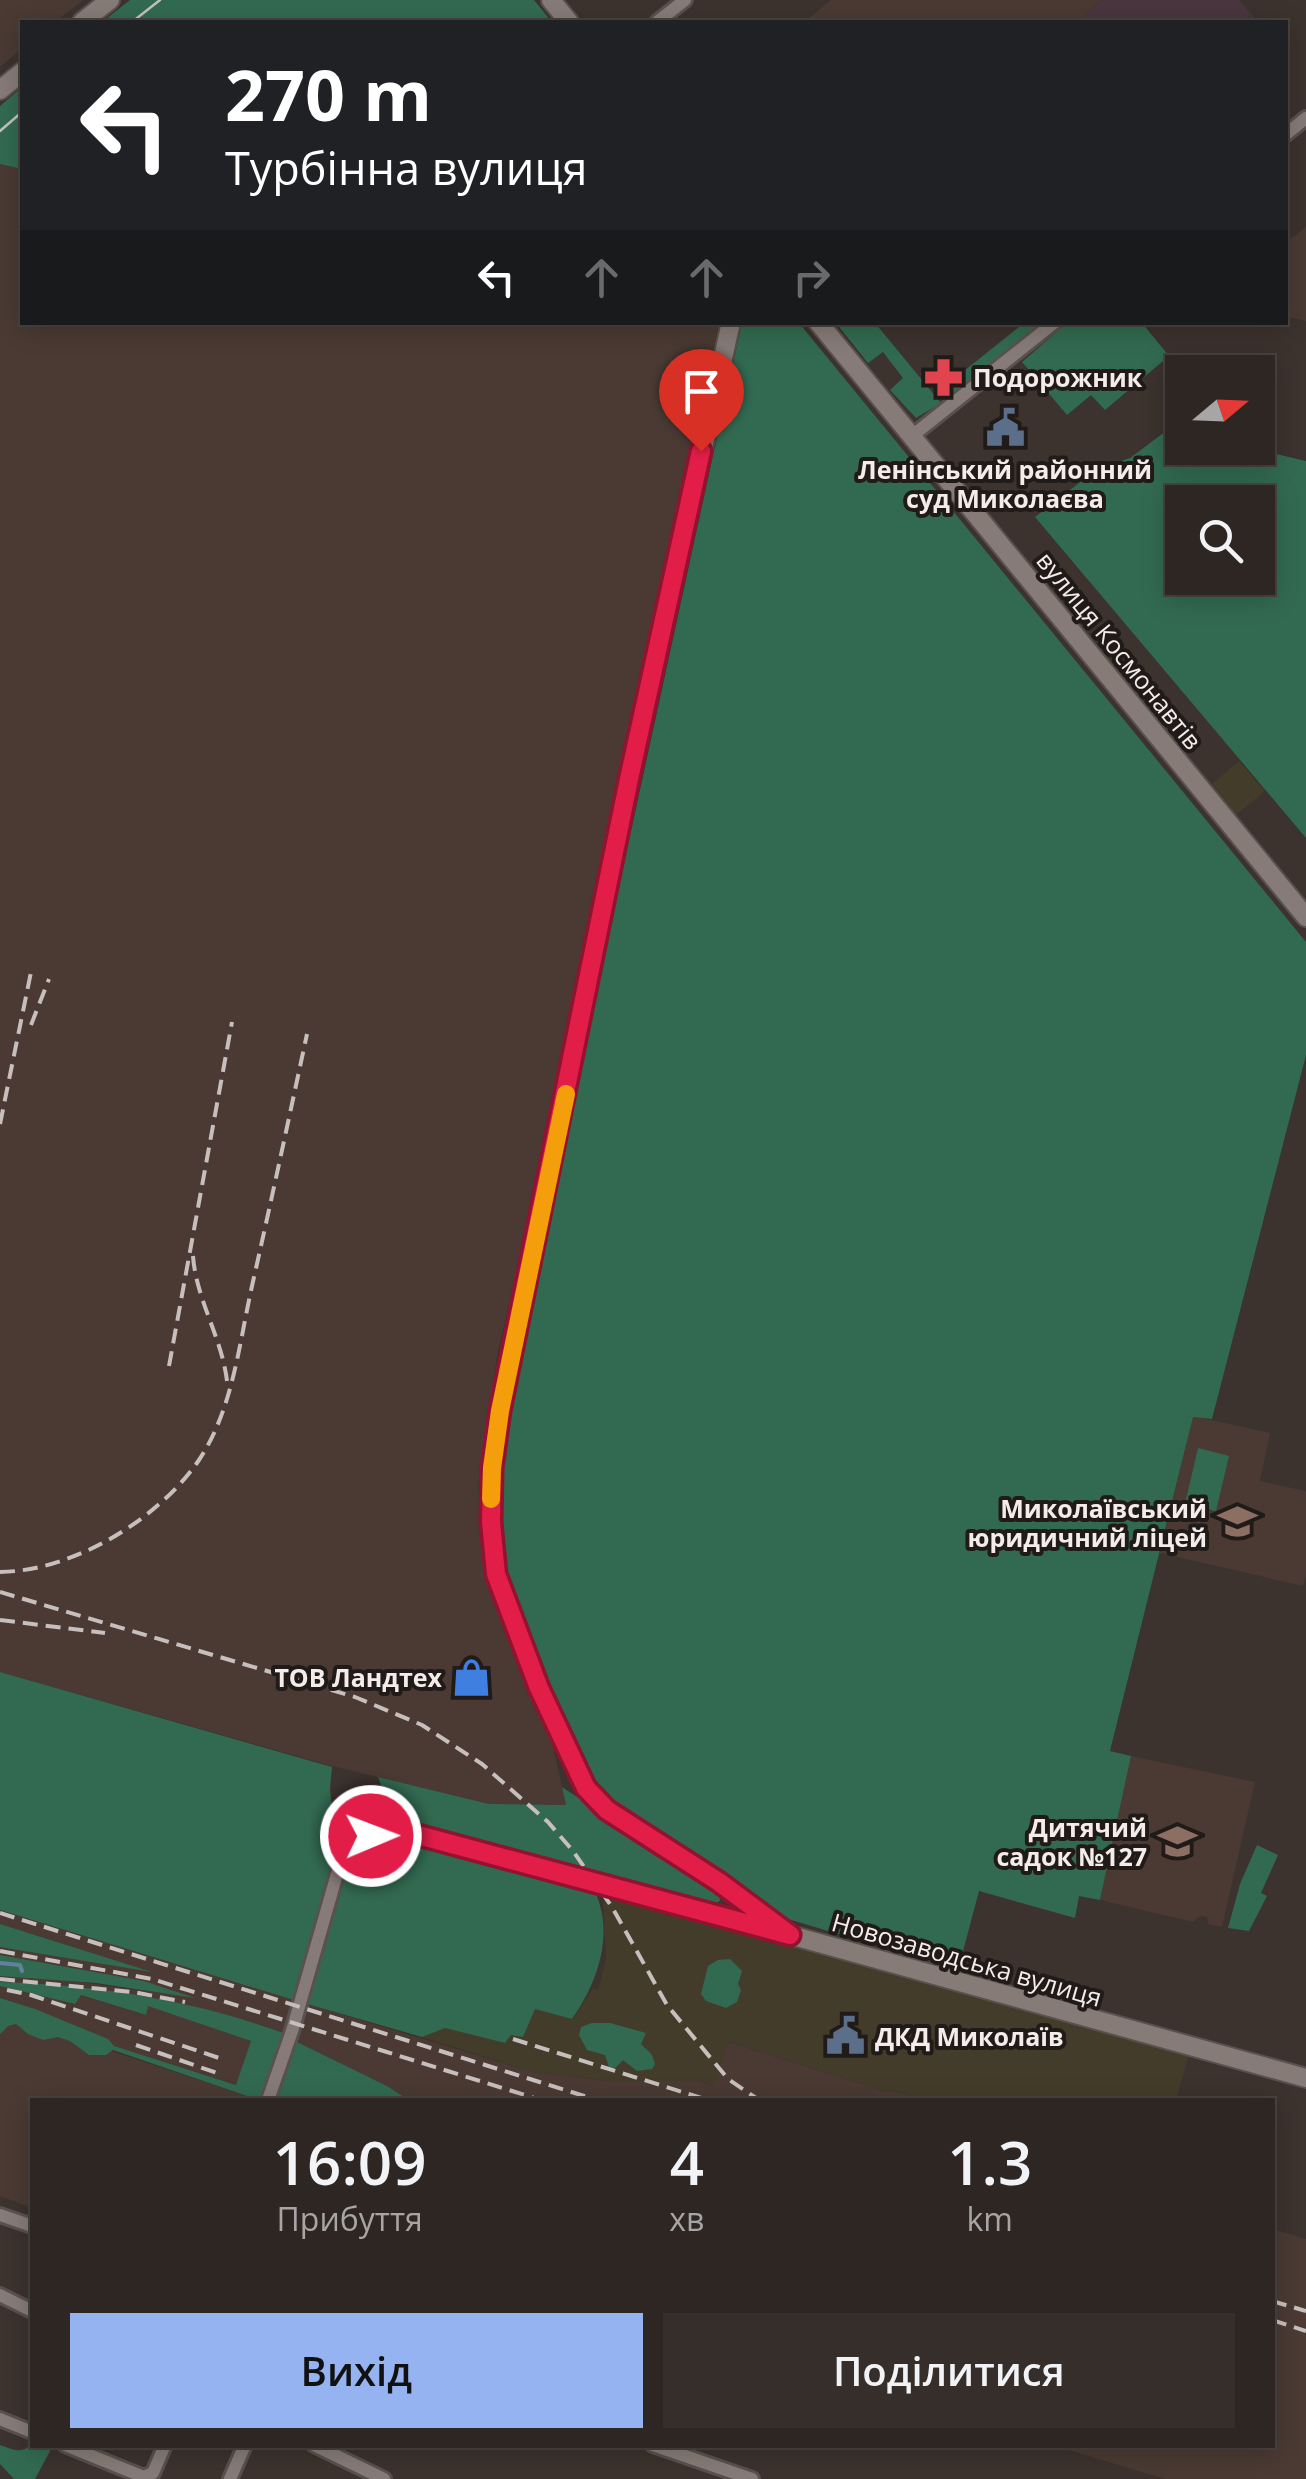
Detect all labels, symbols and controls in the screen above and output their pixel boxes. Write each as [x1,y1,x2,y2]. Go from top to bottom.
text: 270 m [225,46,432,142]
icon: left [60,60,190,190]
text: Турбінна вулиця [225,137,587,198]
icon: left [469,250,524,305]
icon: ahead [574,250,629,305]
icon: ahead [679,250,734,305]
icon: right [784,250,839,305]
pin [659,349,744,452]
north arrow [1165,355,1275,465]
map controls [1165,355,1275,595]
pharmacy icon: Подорожник [922,356,964,398]
place label: Подорожник [973,360,1143,394]
icon: arrive [674,364,729,419]
public building icon: Ленінський районний суд Миколаєва [984,407,1026,449]
place label: Ленінський районний суд Миколаєва [858,452,1152,515]
button: search [1165,485,1275,595]
street label: вулиця Космонавтів [1030,544,1210,756]
place label: Миколаївський юридичний ліцей [967,1491,1207,1554]
school or university icon: Миколаївський юридичний ліцей [1216,1501,1258,1543]
shop icon: ТОВ Ландтех [451,1656,493,1698]
place label: ТОВ Ландтех [274,1660,443,1694]
position arrow [319,1784,423,1888]
place label: Дитячий садок №127 [996,1810,1147,1873]
school or university icon: Дитячий садок №127 [1156,1820,1198,1862]
street label: Новозаводська вулиця [828,1904,1106,2014]
public building icon: ДКД Миколаїв [824,2015,866,2057]
place label: ДКД Миколаїв [875,2019,1064,2053]
text: 16:09 [273,2121,426,2203]
text: 4 [670,2121,704,2203]
text: 1.3 [947,2121,1032,2203]
text: Прибуття [277,2197,423,2240]
text: хв [669,2197,704,2240]
text: km [966,2197,1013,2240]
button: Вихід [70,2313,643,2428]
button: Поділитися [663,2313,1235,2428]

